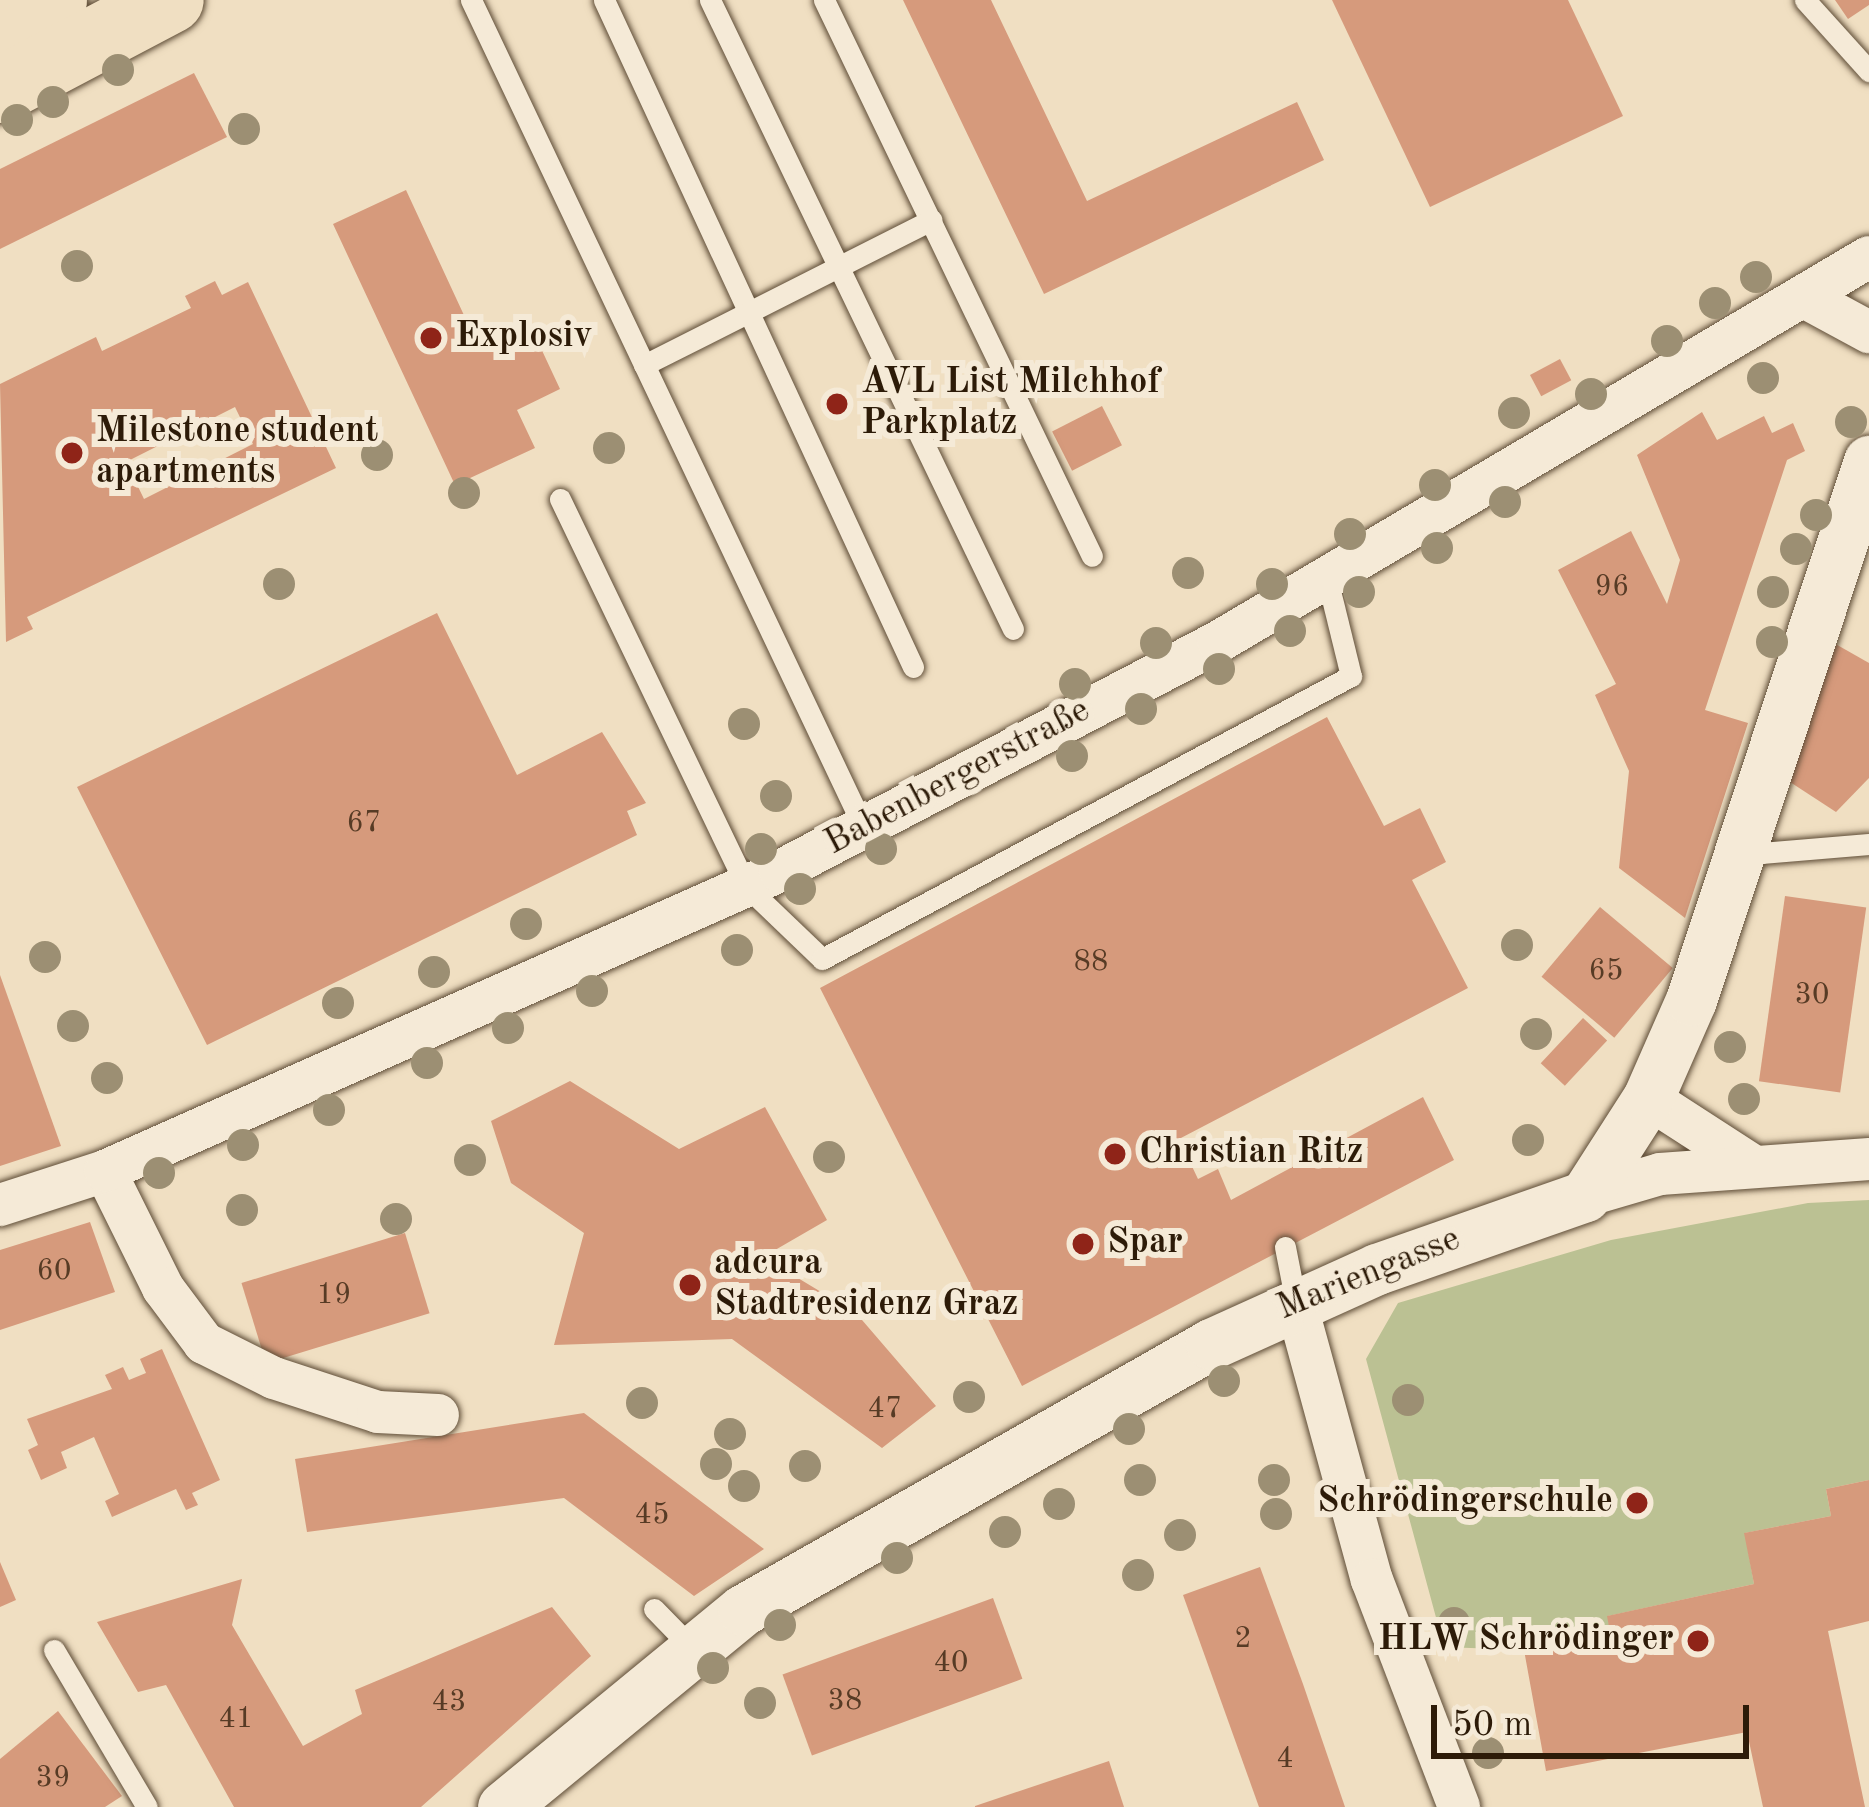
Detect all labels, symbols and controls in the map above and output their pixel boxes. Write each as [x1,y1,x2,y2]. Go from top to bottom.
place label: Explosiv [455,316,593,360]
marker: Explosiv [418,325,444,351]
place label: AVL List Milchhof Parkplatz [861,361,1160,446]
marker: AVL List Milchhof Parkplatz [824,391,850,417]
place label: Milestone student apartments [96,410,378,495]
marker: Milestone student apartments [59,440,85,466]
house number: 96 [1595,569,1629,605]
street label: Babenbergerstraße [818,690,1098,866]
house number: 67 [347,805,381,841]
house number: 88 [1074,944,1108,980]
house number: 65 [1589,953,1623,989]
house number: 30 [1795,977,1829,1013]
place label: Christian Ritz [1139,1132,1363,1176]
marker: Christian Ritz [1102,1141,1128,1167]
street label: Mariengasse [1271,1219,1467,1331]
place label: Spar [1107,1222,1183,1266]
marker: Spar [1070,1231,1096,1257]
place label: adcura Stadtresidenz Graz [714,1242,1018,1327]
house number: 60 [37,1253,71,1289]
marker: adcura Stadtresidenz Graz [677,1272,703,1298]
house number: 19 [317,1277,351,1313]
house number: 47 [868,1391,902,1427]
place label: Schrödingerschule [1317,1481,1613,1525]
marker: Schrödingerschule [1624,1490,1650,1516]
house number: 45 [635,1497,669,1533]
place label: HLW Schrödinger [1378,1619,1674,1663]
house number: 2 [1234,1621,1252,1657]
marker: HLW Schrödinger [1685,1628,1711,1654]
house number: 40 [934,1645,968,1681]
scale bar [1437,1681,1755,1755]
house number: 38 [828,1683,862,1719]
house number: 43 [432,1684,466,1720]
house number: 41 [219,1701,253,1737]
text: 50 m [1452,1708,1532,1744]
house number: 4 [1276,1741,1294,1777]
house number: 39 [36,1760,70,1796]

